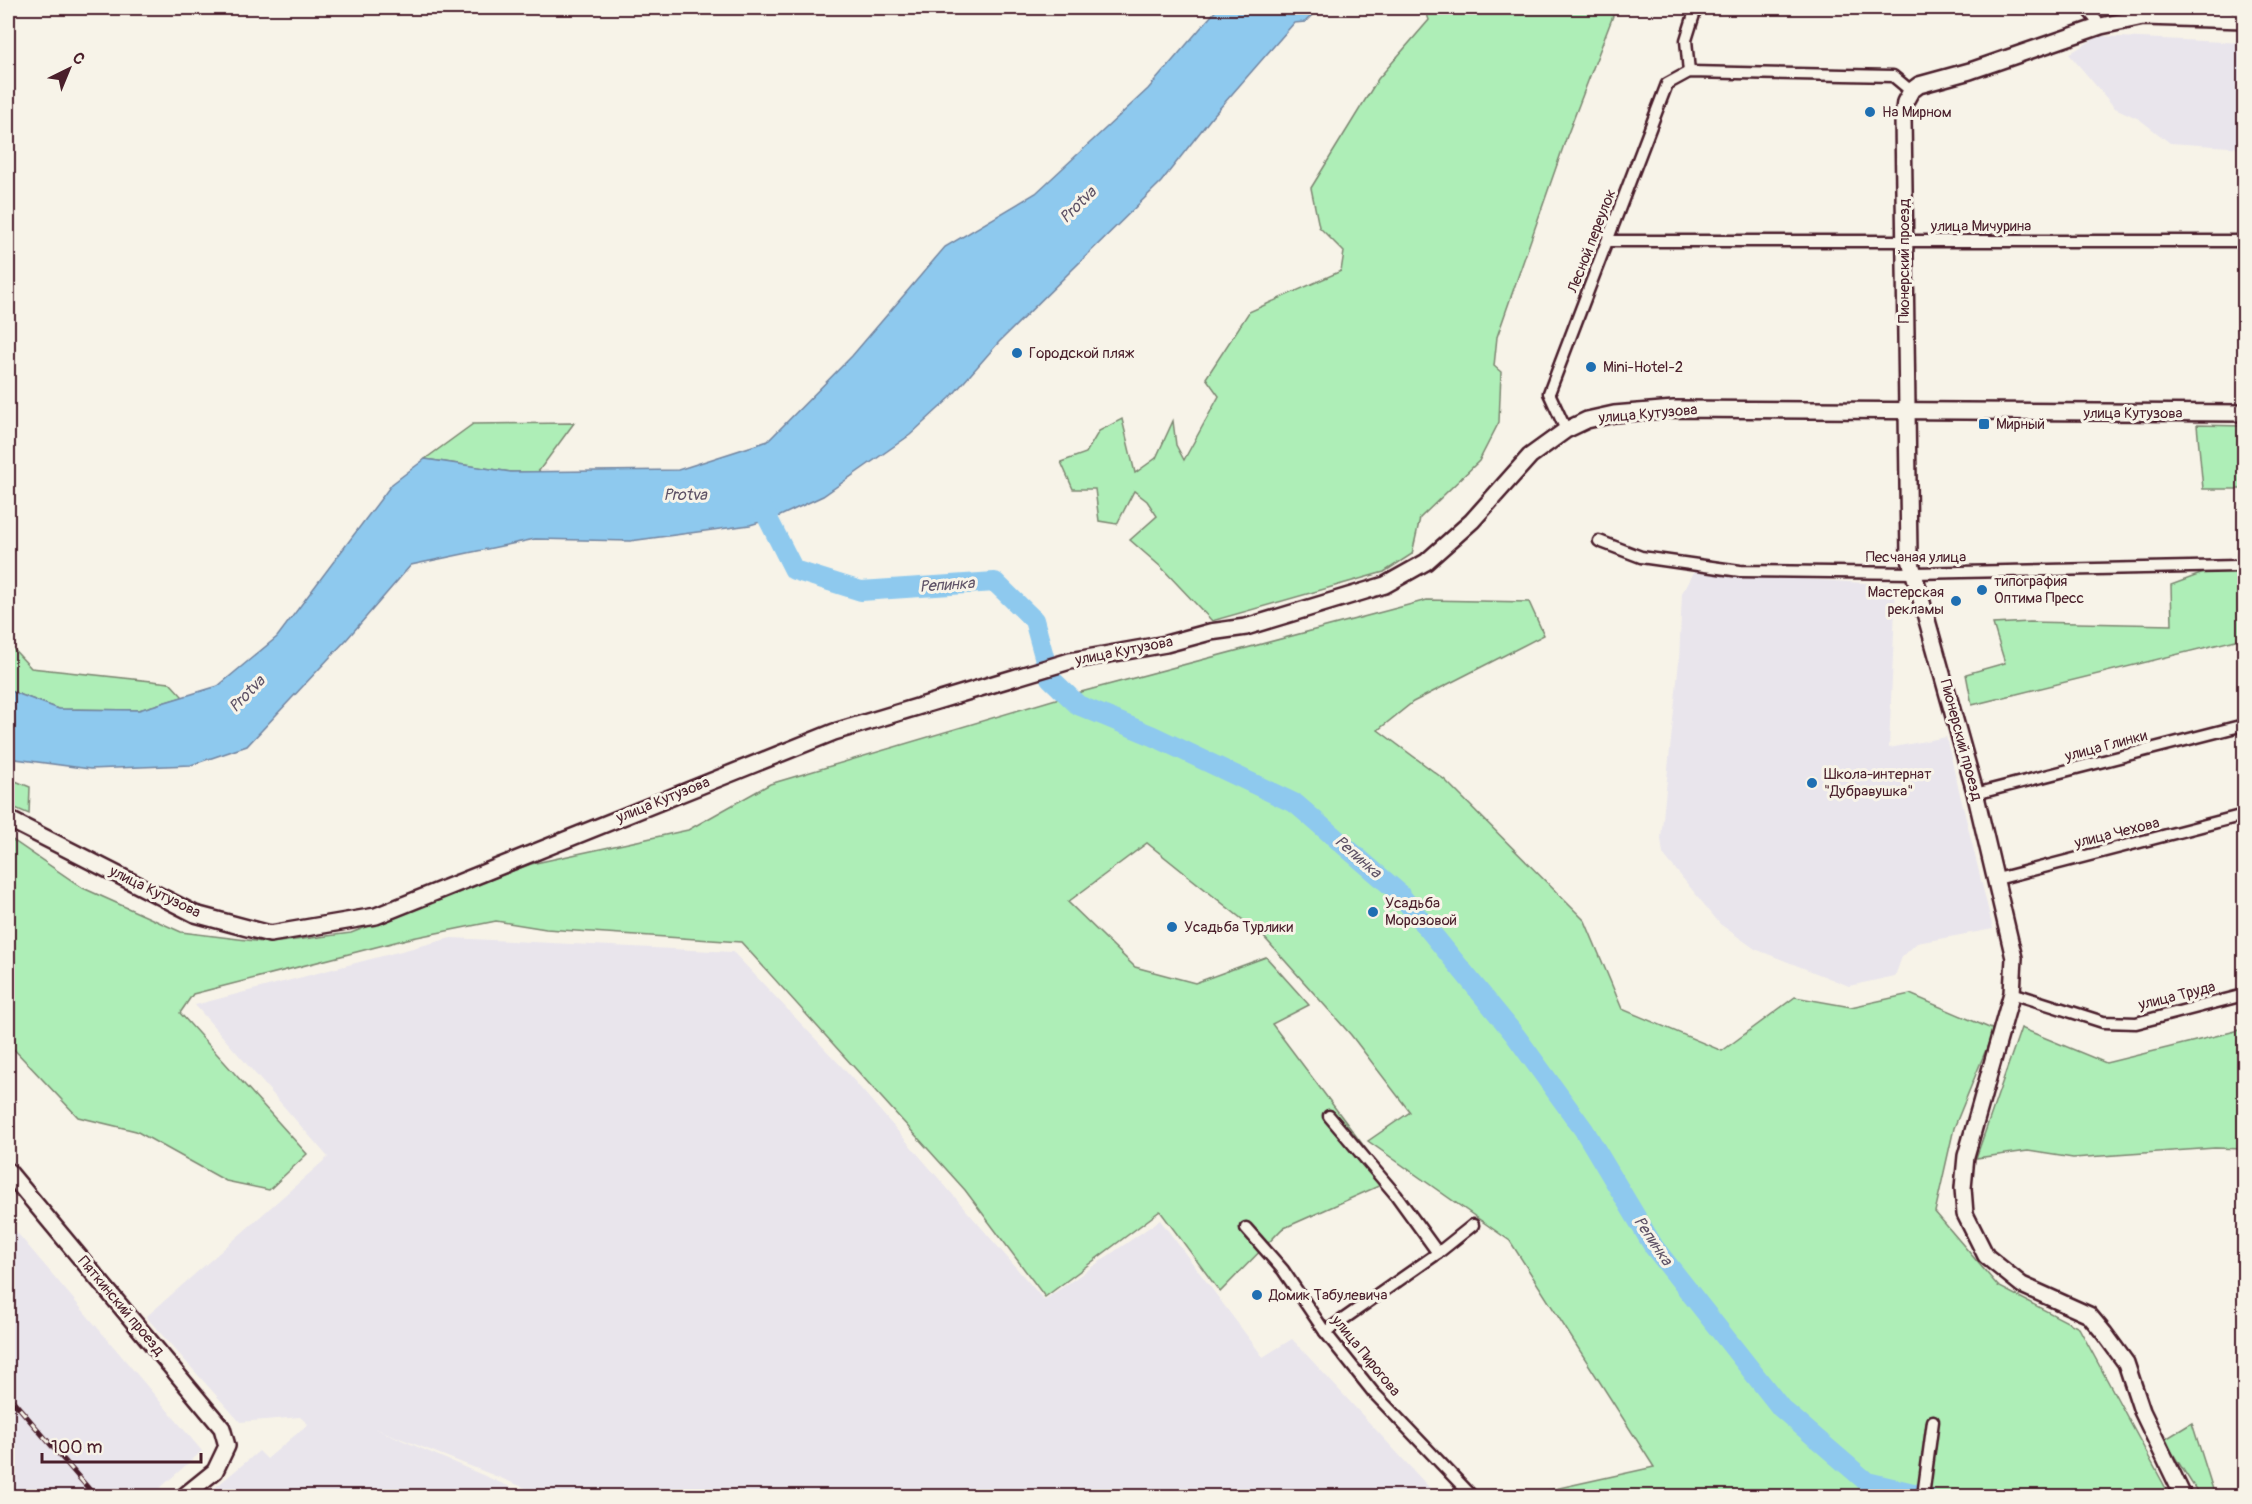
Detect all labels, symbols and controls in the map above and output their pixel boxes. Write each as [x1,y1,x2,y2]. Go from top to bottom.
north arrow [39,39,99,99]
text: С [68,48,89,70]
place label: На Мирном [1882,103,1952,122]
marker: На Мирном [1863,105,1877,119]
water label: Protva [1056,181,1102,227]
street label: Лесной переулок [1563,186,1621,297]
street label: Пионерский проезд [1895,199,1914,323]
street label: улица Мичурина [1930,217,2031,236]
place label: Городской пляж [1029,344,1135,363]
marker: Городской пляж [1010,346,1024,360]
place label: Mini-Hotel-2 [1603,358,1683,377]
marker: Mini-Hotel-2 [1584,360,1598,374]
street label: улица Кутузова [1597,400,1698,428]
street label: улица Кутузова [2082,404,2183,423]
place label: Мирный [1996,415,2045,434]
marker: Мирный [1977,417,1991,431]
water label: Protva [663,485,708,505]
street label: Песчаная улица [1866,548,1966,567]
place label: типография Оптима Пресс [1994,572,2085,608]
water label: Репинка [919,573,977,597]
place label: Мастерская рекламы [1868,583,1944,619]
marker: типография Оптима Пресс [1975,583,1989,597]
marker: Мастерская рекламы [1949,594,1963,608]
street label: улица Кутузова [1073,632,1175,670]
water label: Protva [225,670,270,717]
street label: Пионерский проезд [1936,677,1986,803]
street label: улица Глинки [2062,726,2149,766]
place label: Школа-интернат "Дубравушка" [1824,765,1932,801]
street label: улица Кутузова [613,773,713,828]
marker: Школа-интернат "Дубравушка" [1805,776,1819,790]
street label: улица Чехова [2072,813,2161,853]
water label: Репинка [1331,831,1386,884]
street label: улица Кутузова [105,861,204,922]
place label: Усадьба Морозовой [1385,894,1457,930]
marker: Усадьба Морозовой [1366,905,1380,919]
place label: Усадьба Турлики [1184,918,1293,937]
marker: Усадьба Турлики [1165,920,1179,934]
street label: улица Труда [2136,977,2217,1015]
water label: Репинка [1629,1213,1677,1271]
street label: Пяткинский проезд [74,1252,168,1360]
place label: Домик Табулевича [1268,1286,1387,1305]
marker: Домик Табулевича [1250,1288,1264,1302]
street label: улица Пирогова [1327,1311,1405,1400]
scale bar [42,1426,201,1464]
text: 100 m [51,1436,103,1459]

